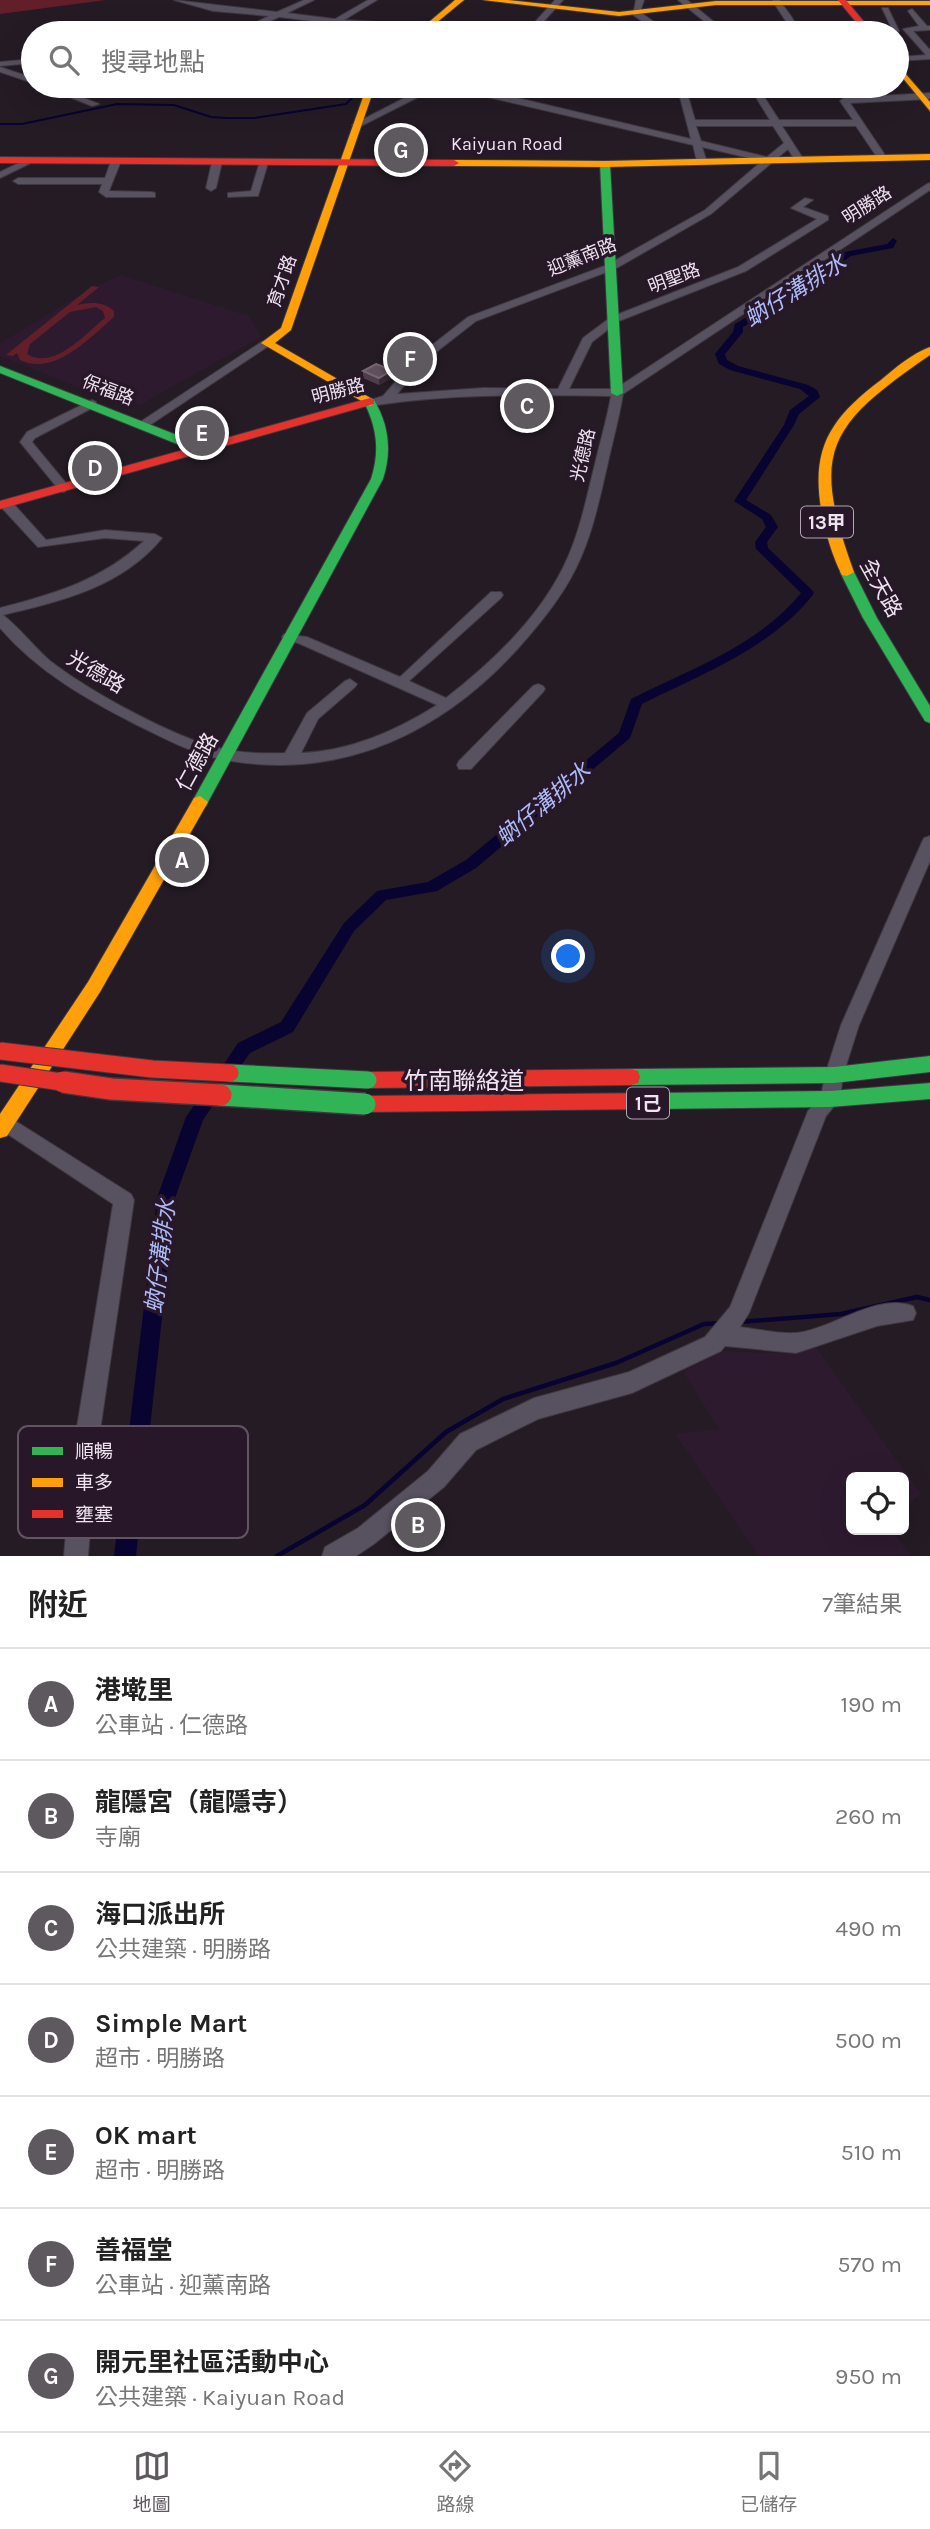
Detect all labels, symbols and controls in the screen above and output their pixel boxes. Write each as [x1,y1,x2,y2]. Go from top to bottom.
search box [21,21,909,98]
icon: search [45,41,83,79]
text: 搜尋地點 [101,47,205,78]
pin: G [378,124,424,176]
street label: Kaiyuan Road [451,133,563,155]
street label: 明勝路 [838,181,896,229]
street label: 迎薰南路 [545,233,619,281]
water label: 蚋仔溝排水 [739,248,852,332]
street label: 育才路 [263,252,301,310]
street label: 明聖路 [645,258,703,298]
pin: F [387,333,433,385]
street label: 保福路 [79,370,137,410]
street label: 明勝路 [309,373,367,409]
pin: C [504,380,550,432]
pin: E [179,407,225,459]
street label: 光德路 [566,426,600,484]
pin: D [72,442,118,494]
road number: 13甲 [801,506,853,538]
street label: 全天路 [855,555,907,621]
street label: 光德路 [63,646,129,698]
street label: 仁德路 [171,729,223,795]
water label: 蚋仔溝排水 [491,756,597,852]
pin: A [159,834,205,886]
your location [551,939,585,973]
street label: 竹南聯絡道 [404,1067,524,1095]
road number: 1己 [627,1088,669,1119]
water label: 蚋仔溝排水 [140,1196,181,1315]
legend [18,1426,248,1538]
text: 順暢 [75,1441,113,1463]
text: 車多 [75,1472,113,1494]
map controls [846,1472,909,1535]
button: locate [846,1472,909,1535]
pin: B [395,1499,441,1551]
text: 壅塞 [75,1504,113,1526]
text: 附近 [28,1587,88,1623]
text: 7筆結果 [822,1591,902,1618]
text: 港墘里 [95,1675,173,1706]
text: A [44,1691,58,1718]
text: 190 m [840,1691,902,1718]
text: 公車站 · 仁德路 [95,1712,248,1739]
text: 龍隱宮（龍隱寺） [95,1787,303,1818]
text: B [44,1803,58,1830]
text: 260 m [835,1803,902,1830]
text: 寺廟 [95,1824,141,1851]
text: 海口派出所 [95,1899,225,1930]
text: C [44,1915,58,1942]
text: 490 m [835,1915,902,1942]
text: 公共建築 · 明勝路 [95,1936,271,1963]
text: Simple Mart [95,2008,247,2039]
text: D [43,2027,59,2054]
text: 500 m [835,2027,902,2054]
text: 超市 · 明勝路 [95,2045,225,2072]
text: OK mart [95,2120,197,2151]
text: E [44,2139,58,2166]
text: 510 m [841,2139,902,2166]
text: 超市 · 明勝路 [95,2157,225,2184]
text: 善福堂 [95,2235,173,2266]
text: F [45,2251,57,2278]
text: 570 m [838,2251,902,2278]
text: 公車站 · 迎薰南路 [95,2272,271,2299]
text: 開元里社區活動中心 [95,2347,329,2378]
text: G [43,2363,59,2390]
text: 950 m [835,2363,902,2390]
text: 公共建築 · Kaiyuan Road [95,2384,345,2411]
tab: 地圖 [133,2447,171,2516]
tab: 路線 [436,2447,474,2516]
tab: 已儲存 [740,2447,797,2516]

